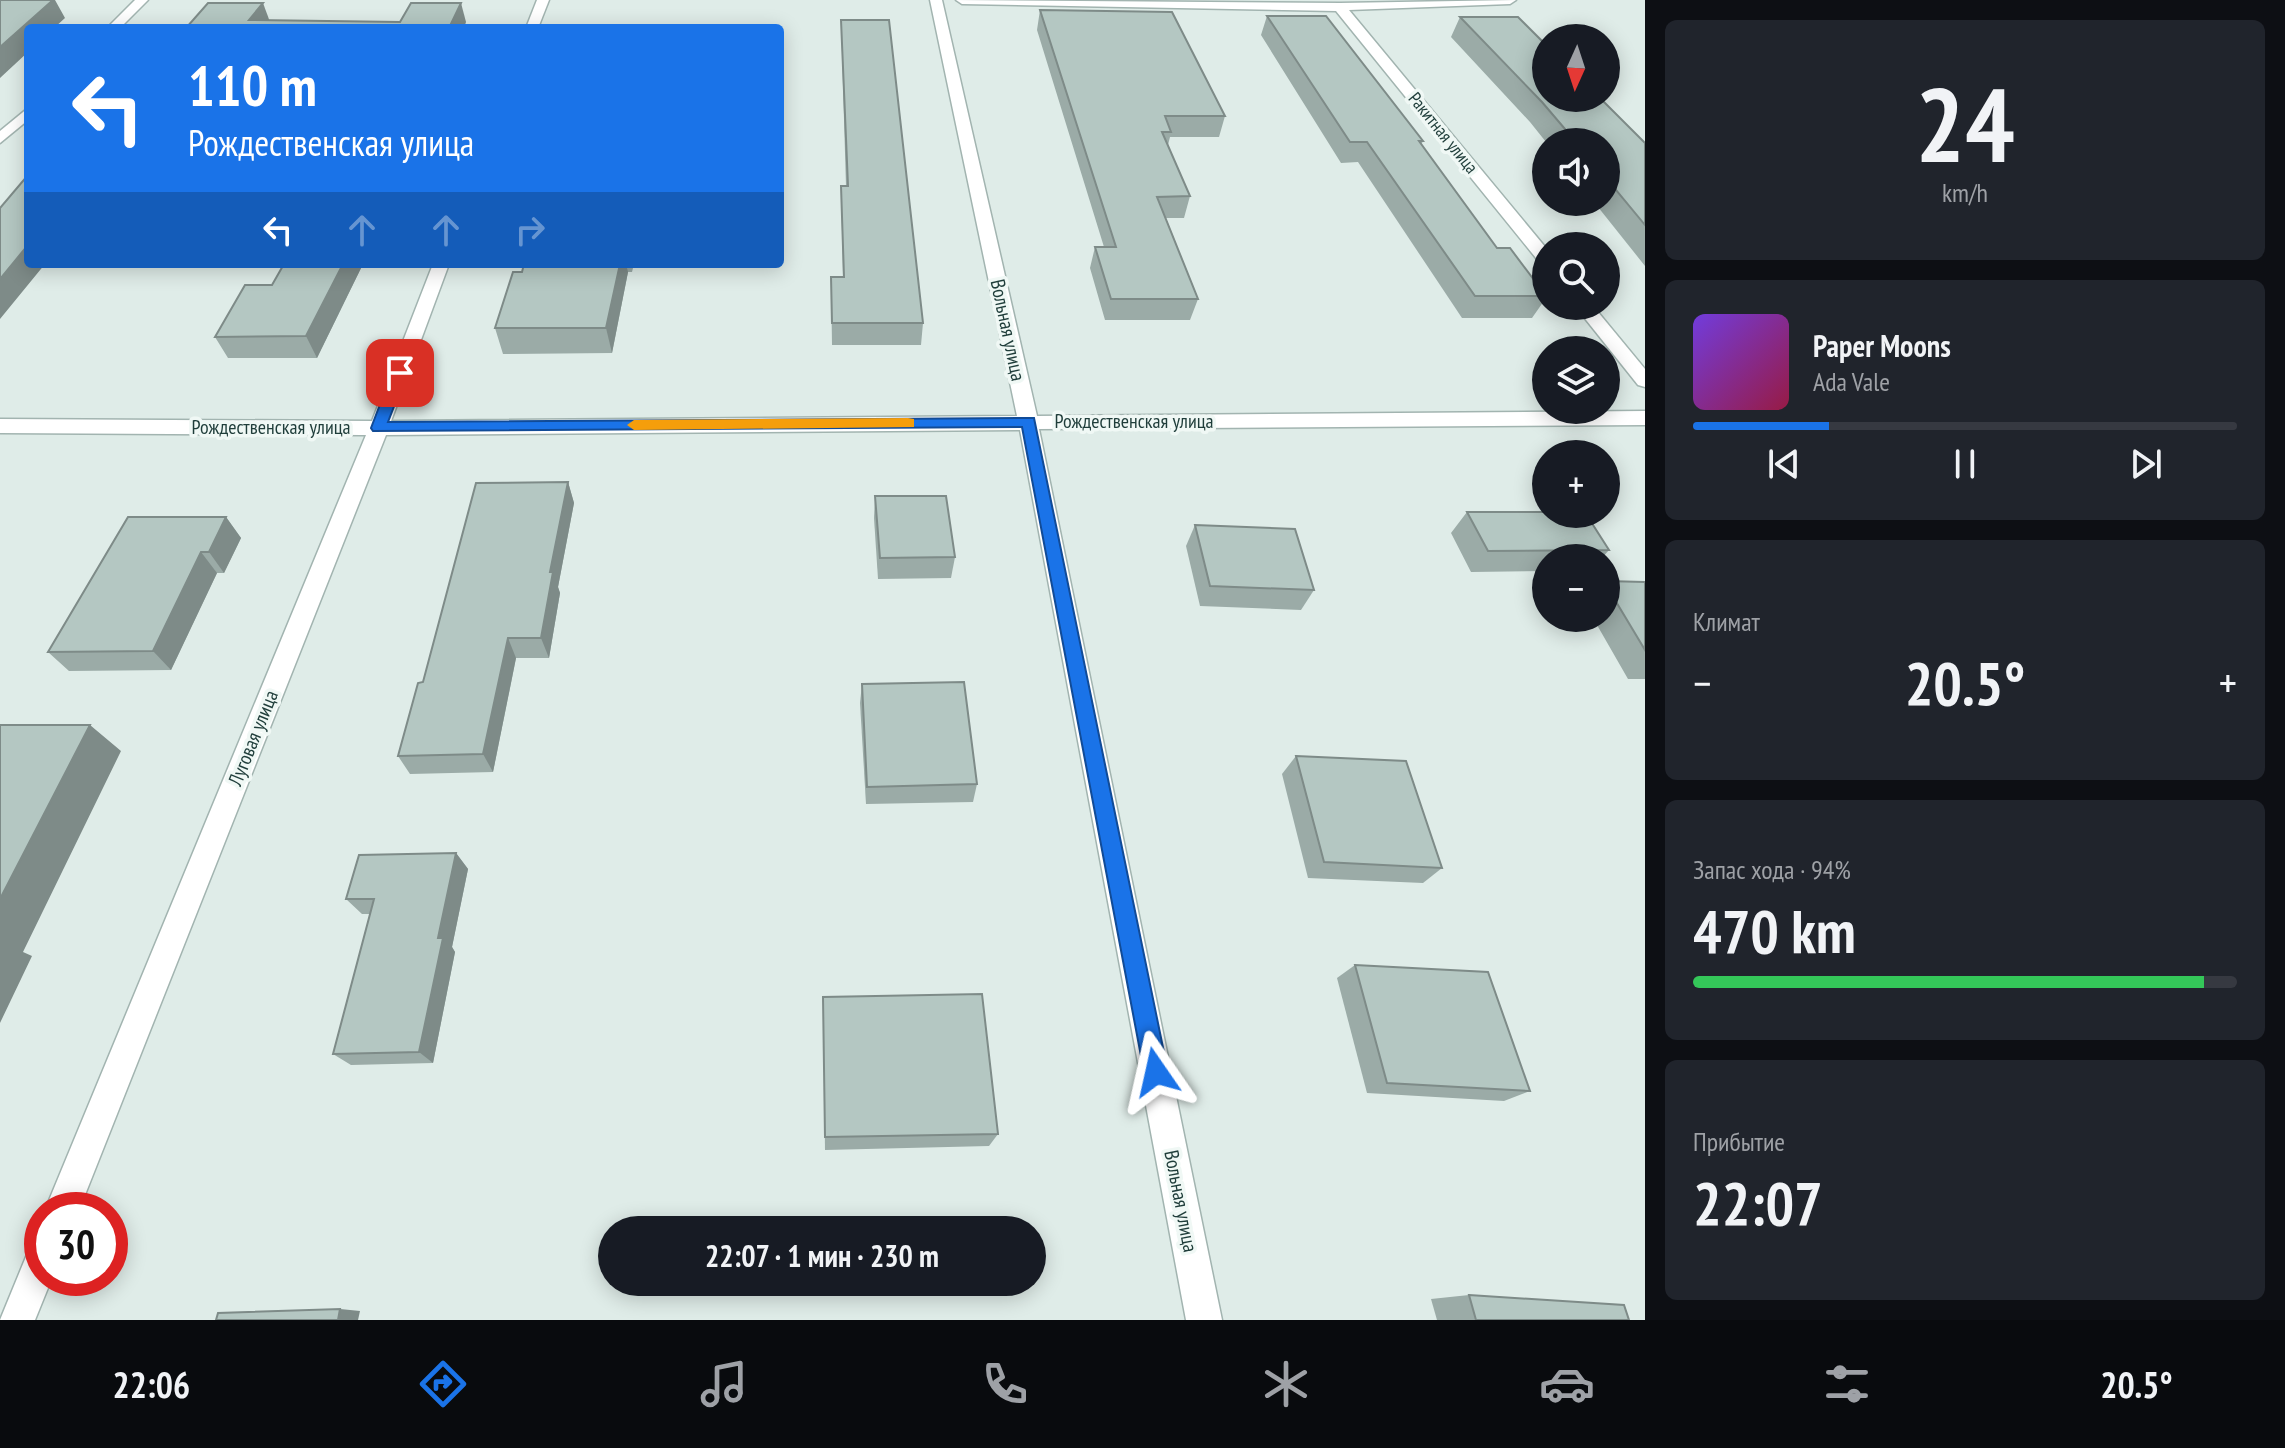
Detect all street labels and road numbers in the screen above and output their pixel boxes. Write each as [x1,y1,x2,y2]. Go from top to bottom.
street label: Ракитная улица [1404,87,1483,178]
street label: Вольная улица [985,277,1031,383]
street label: Рождественская улица [1054,408,1214,434]
street label: Рождественская улица [191,414,351,440]
street label: Луговая улица [222,686,284,791]
street label: Вольная улица [1158,1148,1204,1254]

